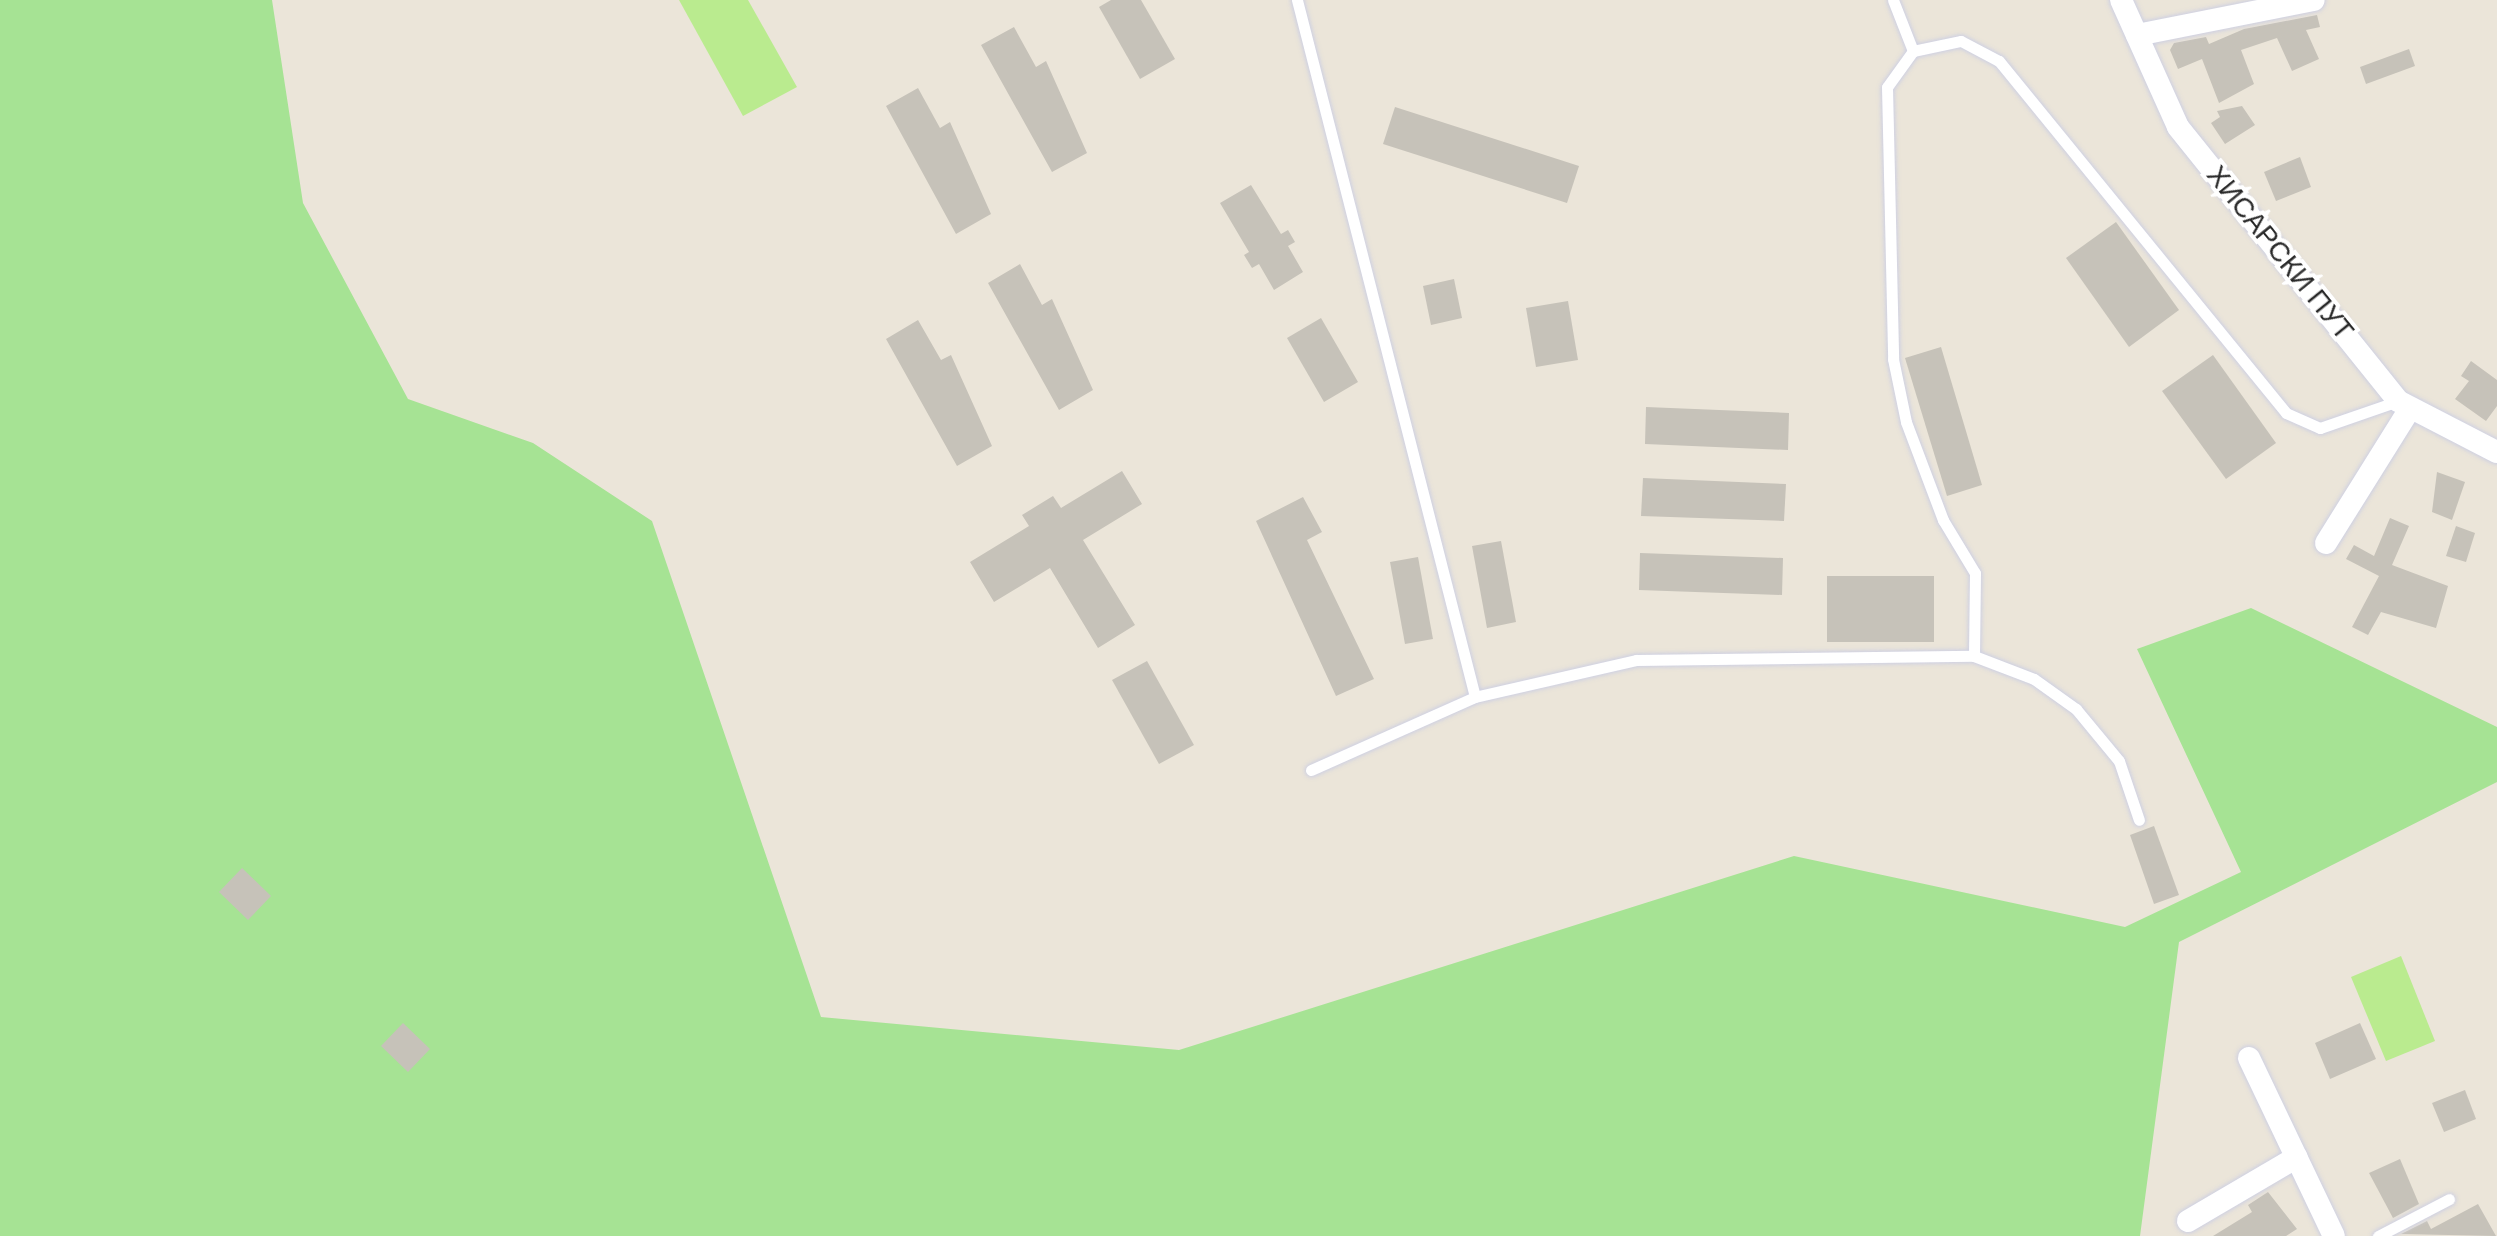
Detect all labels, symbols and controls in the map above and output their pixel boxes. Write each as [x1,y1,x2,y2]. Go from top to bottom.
street label: ХИСАРСКИ ПУТ [2199,159,2361,347]

